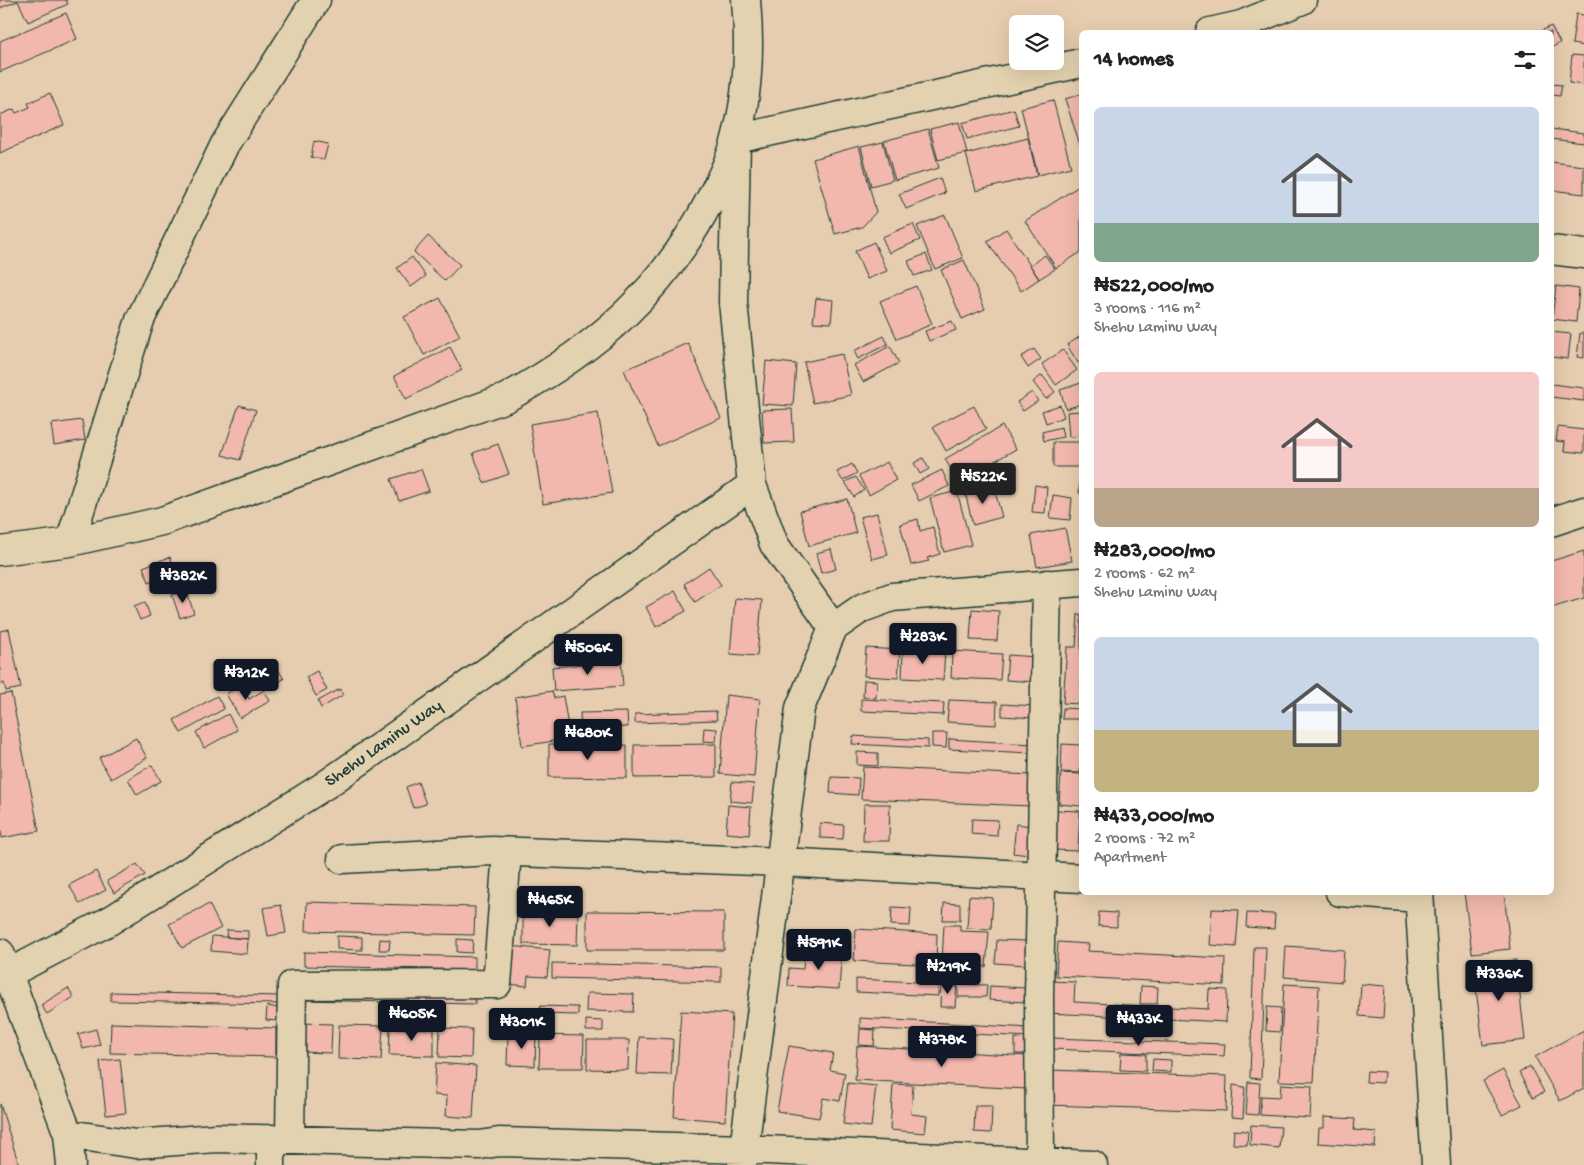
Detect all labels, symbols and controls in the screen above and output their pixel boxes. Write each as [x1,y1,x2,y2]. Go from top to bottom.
map controls [1009,15,1064,70]
button: layers [1009,15,1064,70]
icon: filters [1511,46,1539,74]
text: 14 homes [1094,48,1173,73]
icon: home [1272,140,1362,230]
text: ₦522,000/mo [1094,275,1214,300]
text: 3 rooms · 116 m² [1094,300,1201,319]
text: Shehu Laminu Way [1094,319,1217,338]
icon: home [1272,405,1362,495]
pin: ₦522K [948,462,1018,505]
text: ₦522K [961,469,1005,488]
text: ₦283,000/mo [1094,540,1215,565]
pin: ₦382K [148,562,218,604]
text: 2 rooms · 62 m² [1094,565,1195,584]
text: ₦382K [160,568,206,587]
text: Shehu Laminu Way [1094,584,1217,603]
pin: ₦283K [888,622,958,665]
text: ₦283K [900,629,946,648]
pin: ₦506K [553,634,623,676]
text: ₦506K [565,640,611,659]
pin: ₦312K [211,658,281,701]
text: ₦312K [225,665,267,684]
icon: home [1272,670,1362,760]
street label: Shehu Laminu Way [321,696,447,792]
pin: ₦680K [553,718,623,761]
text: ₦680K [565,725,611,744]
text: ₦433,000/mo [1094,805,1214,830]
text: 2 rooms · 72 m² [1094,830,1195,849]
text: Apartment [1094,849,1166,868]
pin: ₦465K [515,886,585,928]
text: ₦465K [528,892,572,911]
pin: ₦591K [784,928,854,971]
text: ₦591K [797,935,841,954]
pin: ₦219K [913,952,983,995]
text: ₦219K [927,959,969,978]
pin: ₦336K [1464,960,1534,1002]
text: ₦336K [1476,966,1522,985]
pin: ₦605K [377,1000,447,1042]
pin: ₦433K [1104,1004,1174,1047]
text: ₦605K [389,1006,435,1025]
pin: ₦301K [487,1008,557,1050]
text: ₦433K [1117,1011,1161,1030]
text: ₦301K [500,1014,544,1033]
pin: ₦378K [907,1026,977,1068]
text: ₦378K [919,1032,965,1051]

